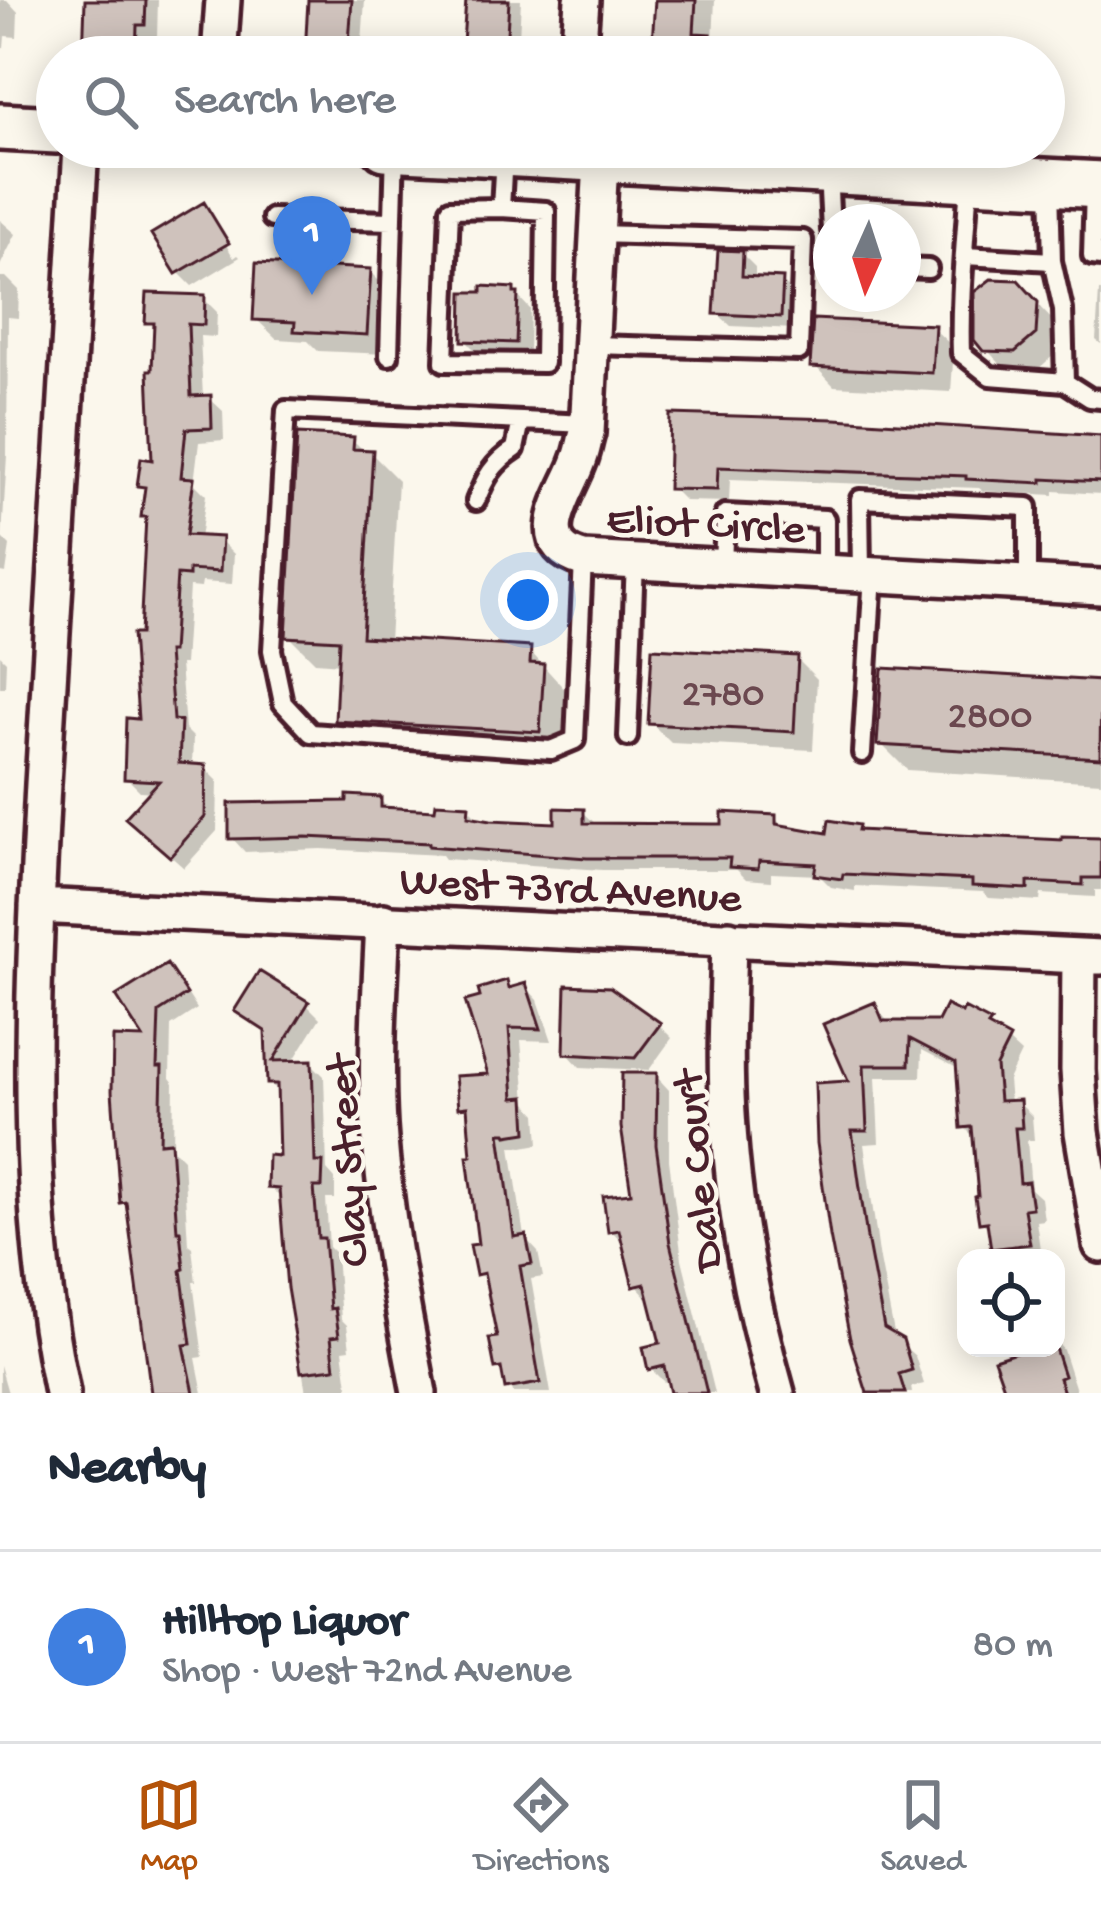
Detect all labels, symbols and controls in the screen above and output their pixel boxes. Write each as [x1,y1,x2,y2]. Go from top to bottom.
search box [36,36,1065,168]
icon: search [78,69,144,135]
text: Search here [174,76,396,129]
pin: 1 [273,196,351,295]
north arrow [813,204,921,312]
street label: Eliot Circle [605,496,807,559]
your location [498,570,558,630]
house number: 2780 [682,674,764,720]
house number: 2800 [948,696,1032,742]
street label: West 73rd Avenue [398,857,744,928]
street label: Clay Street [317,1049,385,1268]
street label: Dale Court [664,1064,739,1276]
map controls [957,1249,1065,1357]
button: locate [957,1249,1065,1357]
text: Nearby [48,1441,206,1501]
text: Hilltop Liquor [162,1597,405,1650]
text: 1 [79,1624,95,1670]
text: 80 m [973,1624,1053,1670]
text: Shop · West 72nd Avenue [162,1650,571,1696]
tab: Map [136,1772,202,1882]
tab: Directions [474,1772,608,1882]
tab: Saved [880,1772,965,1882]

